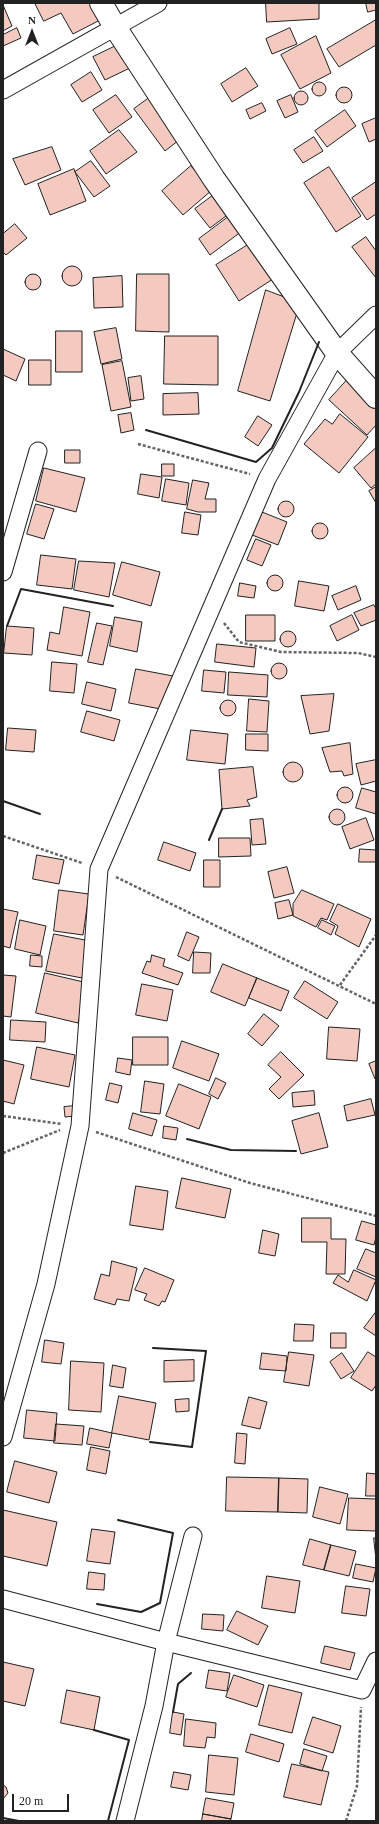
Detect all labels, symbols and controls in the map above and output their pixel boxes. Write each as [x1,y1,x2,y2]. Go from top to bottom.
north arrow [12,12,52,52]
text: N [28,14,36,26]
scale bar [14,1786,71,1812]
text: 20 m [19,1794,43,1808]

